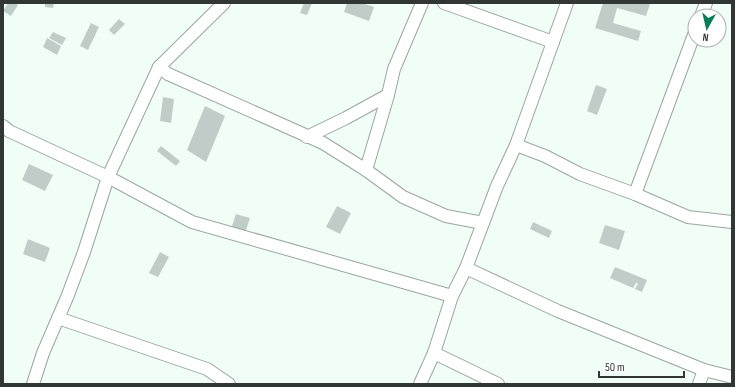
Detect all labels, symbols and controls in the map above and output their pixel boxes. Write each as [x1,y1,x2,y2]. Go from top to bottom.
north arrow [687,8,727,48]
text: N [702,31,709,44]
scale bar [599,353,684,379]
text: 50 m [605,360,625,375]

